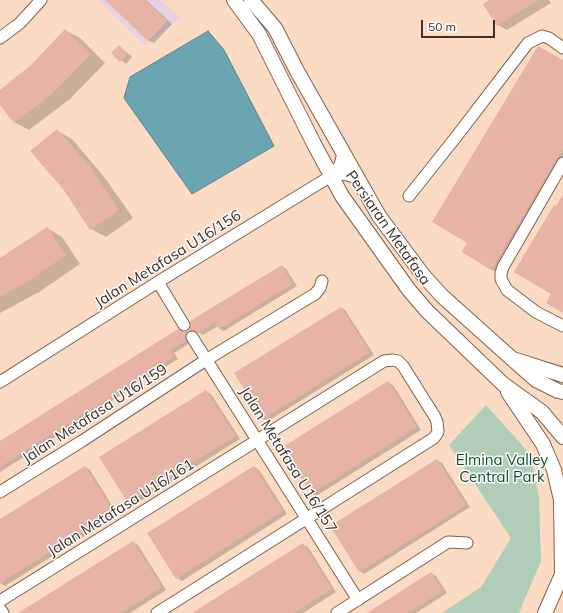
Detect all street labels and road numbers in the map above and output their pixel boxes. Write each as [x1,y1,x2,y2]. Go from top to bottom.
street label: Persiaran Metafasa [342,167,434,289]
street label: Jalan Metafasa U16/156 [92,207,244,311]
street label: Jalan Metafasa U16/159 [19,360,171,468]
street label: Jalan Metafasa U16/157 [236,384,340,536]
street label: Jalan Metafasa U16/161 [45,456,197,560]

